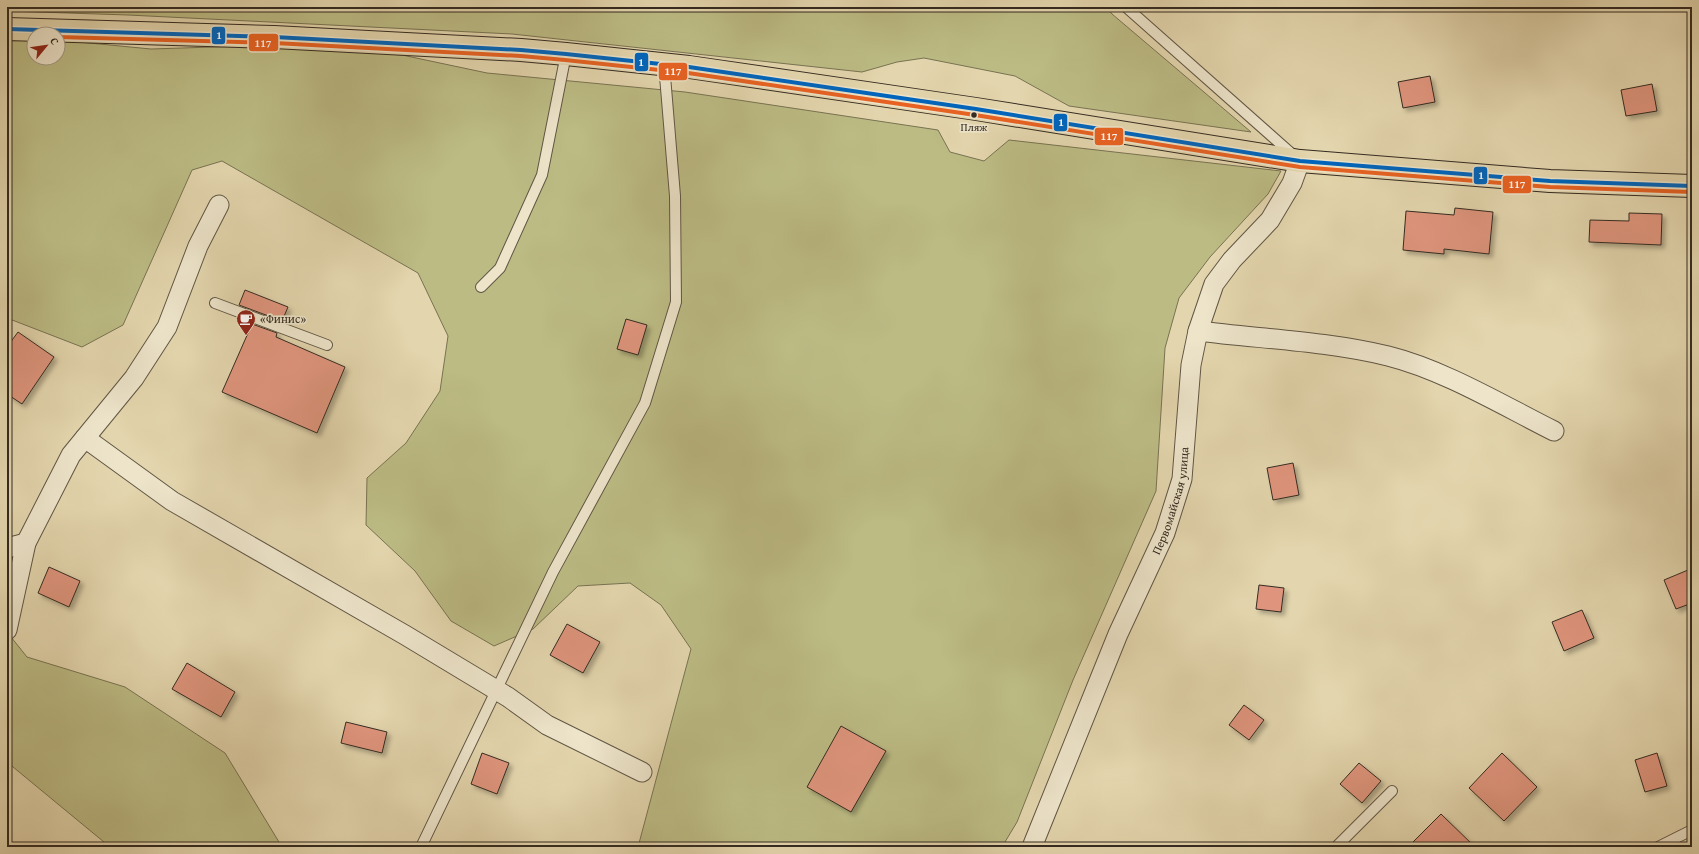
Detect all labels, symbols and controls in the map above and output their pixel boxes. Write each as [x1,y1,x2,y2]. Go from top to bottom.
north arrow [26,26,66,66]
line badge: 1 [211,26,226,45]
text: 1 [216,27,222,43]
line badge: 117 [248,33,279,52]
text: С [46,35,63,48]
text: 117 [254,35,272,51]
line badge: 1 [634,52,649,72]
text: 1 [638,54,644,70]
line badge: 117 [658,62,688,81]
text: 117 [664,63,682,79]
marker: Пляж [969,110,979,120]
line badge: 1 [1053,113,1068,132]
text: 1 [1058,114,1064,130]
place label: Пляж [961,119,988,135]
line badge: 117 [1094,127,1124,146]
text: 117 [1100,128,1118,144]
line badge: 1 [1473,166,1488,185]
text: 1 [1478,167,1484,183]
line badge: 117 [1502,175,1532,194]
text: 117 [1508,176,1526,192]
cafe icon: «Финис» [235,308,257,336]
place label: «Финис» [260,310,306,327]
street label: Первомайская улица [1147,446,1193,557]

